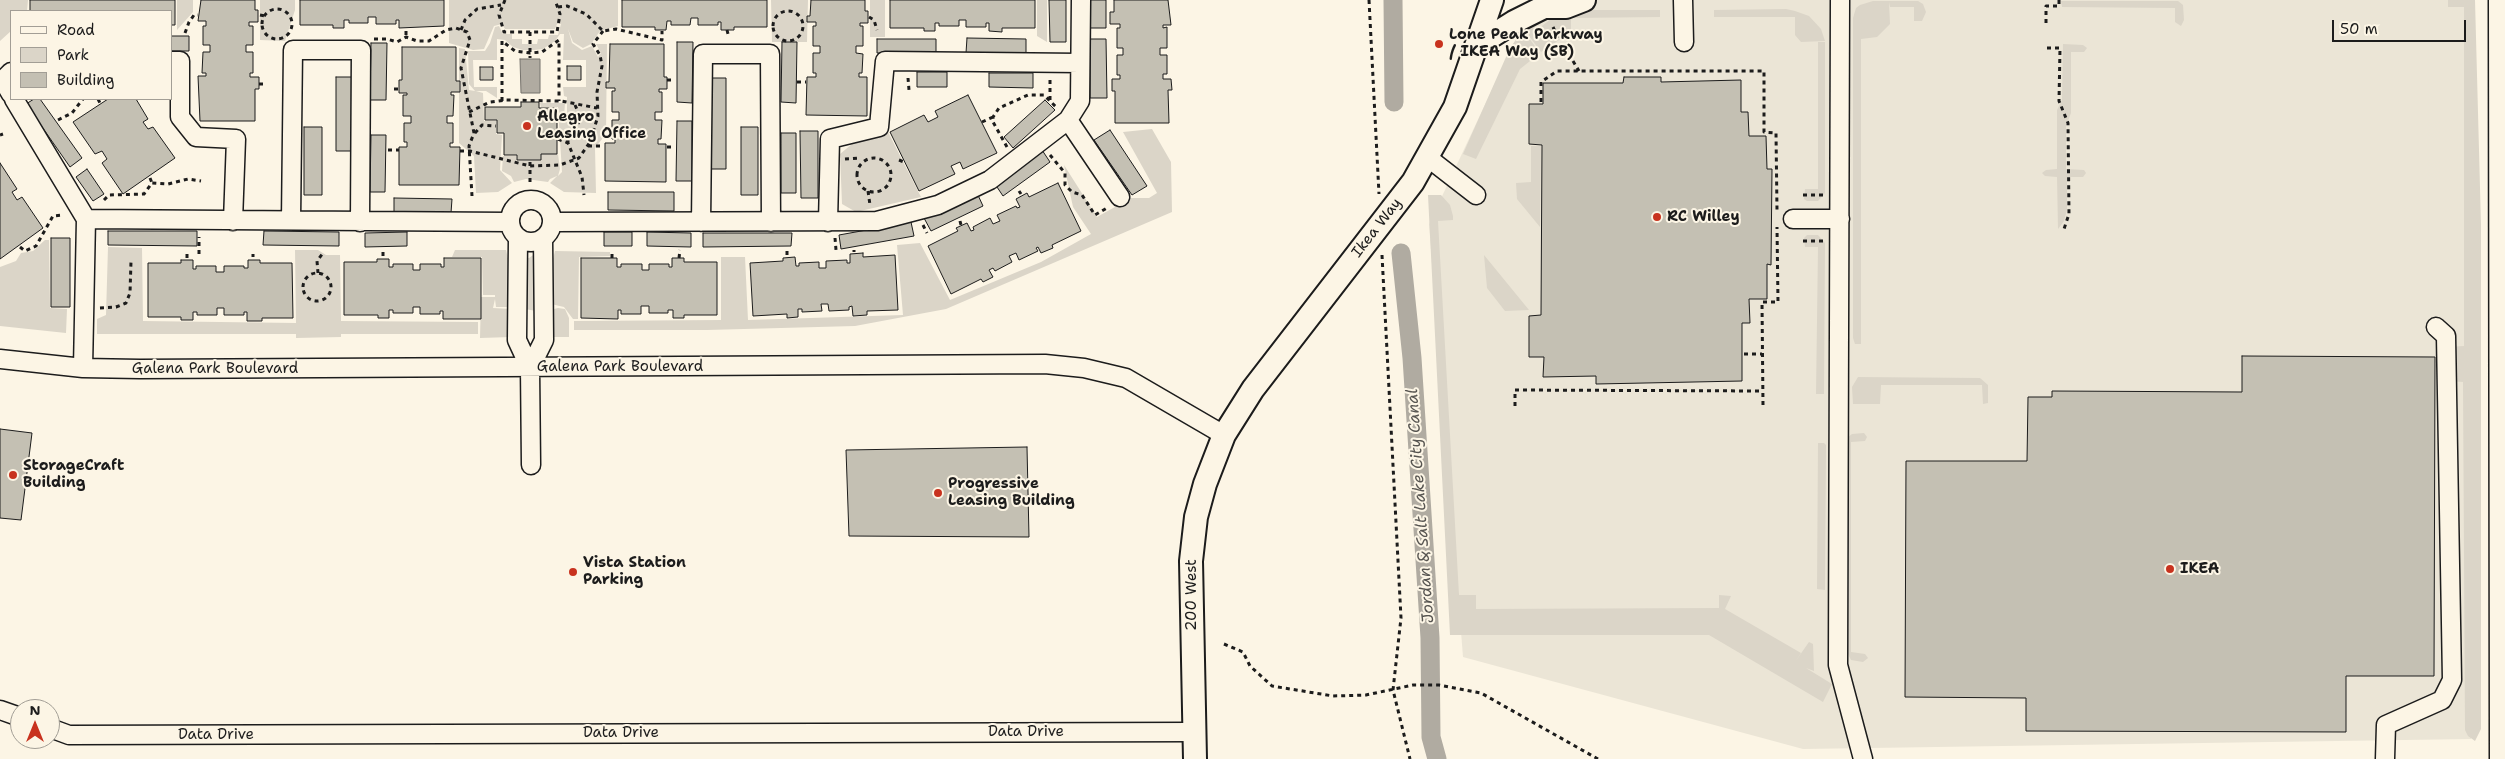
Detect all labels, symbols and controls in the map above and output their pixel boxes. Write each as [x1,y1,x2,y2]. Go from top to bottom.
legend [10,10,172,100]
scale bar [2335,10,2469,42]
text: 50 m [2340,19,2378,39]
text: Road [57,20,95,40]
place label: Lone Peak Parkway / IKEA Way (SB) [1449,26,1603,61]
marker: Lone Peak Parkway / IKEA Way (SB) [1433,38,1445,50]
text: Park [57,45,89,65]
text: Building [57,70,114,90]
place label: Allegro Leasing Office [537,108,646,143]
marker: Allegro Leasing Office [521,120,533,132]
street label: Ikea Way [1348,195,1406,261]
place label: RC Willey [1667,208,1740,226]
marker: RC Willey [1651,211,1663,223]
street label: Galena Park Boulevard [537,358,703,376]
street label: Galena Park Boulevard [132,360,298,378]
water label: Jordan & Salt Lake City Canal [1403,388,1439,624]
place label: StorageCraft Building [23,457,124,492]
marker: StorageCraft Building [7,469,19,481]
place label: Progressive Leasing Building [948,475,1075,510]
marker: Progressive Leasing Building [932,487,944,499]
place label: Vista Station Parking [583,554,686,589]
street label: 200 West [1183,559,1201,631]
place label: IKEA [2180,560,2219,578]
marker: IKEA [2164,563,2176,575]
marker: Vista Station Parking [567,566,579,578]
north arrow [10,699,60,749]
text: N [29,701,41,719]
street label: Data Drive [988,723,1064,741]
street label: Data Drive [583,724,659,742]
street label: Data Drive [178,726,254,744]

